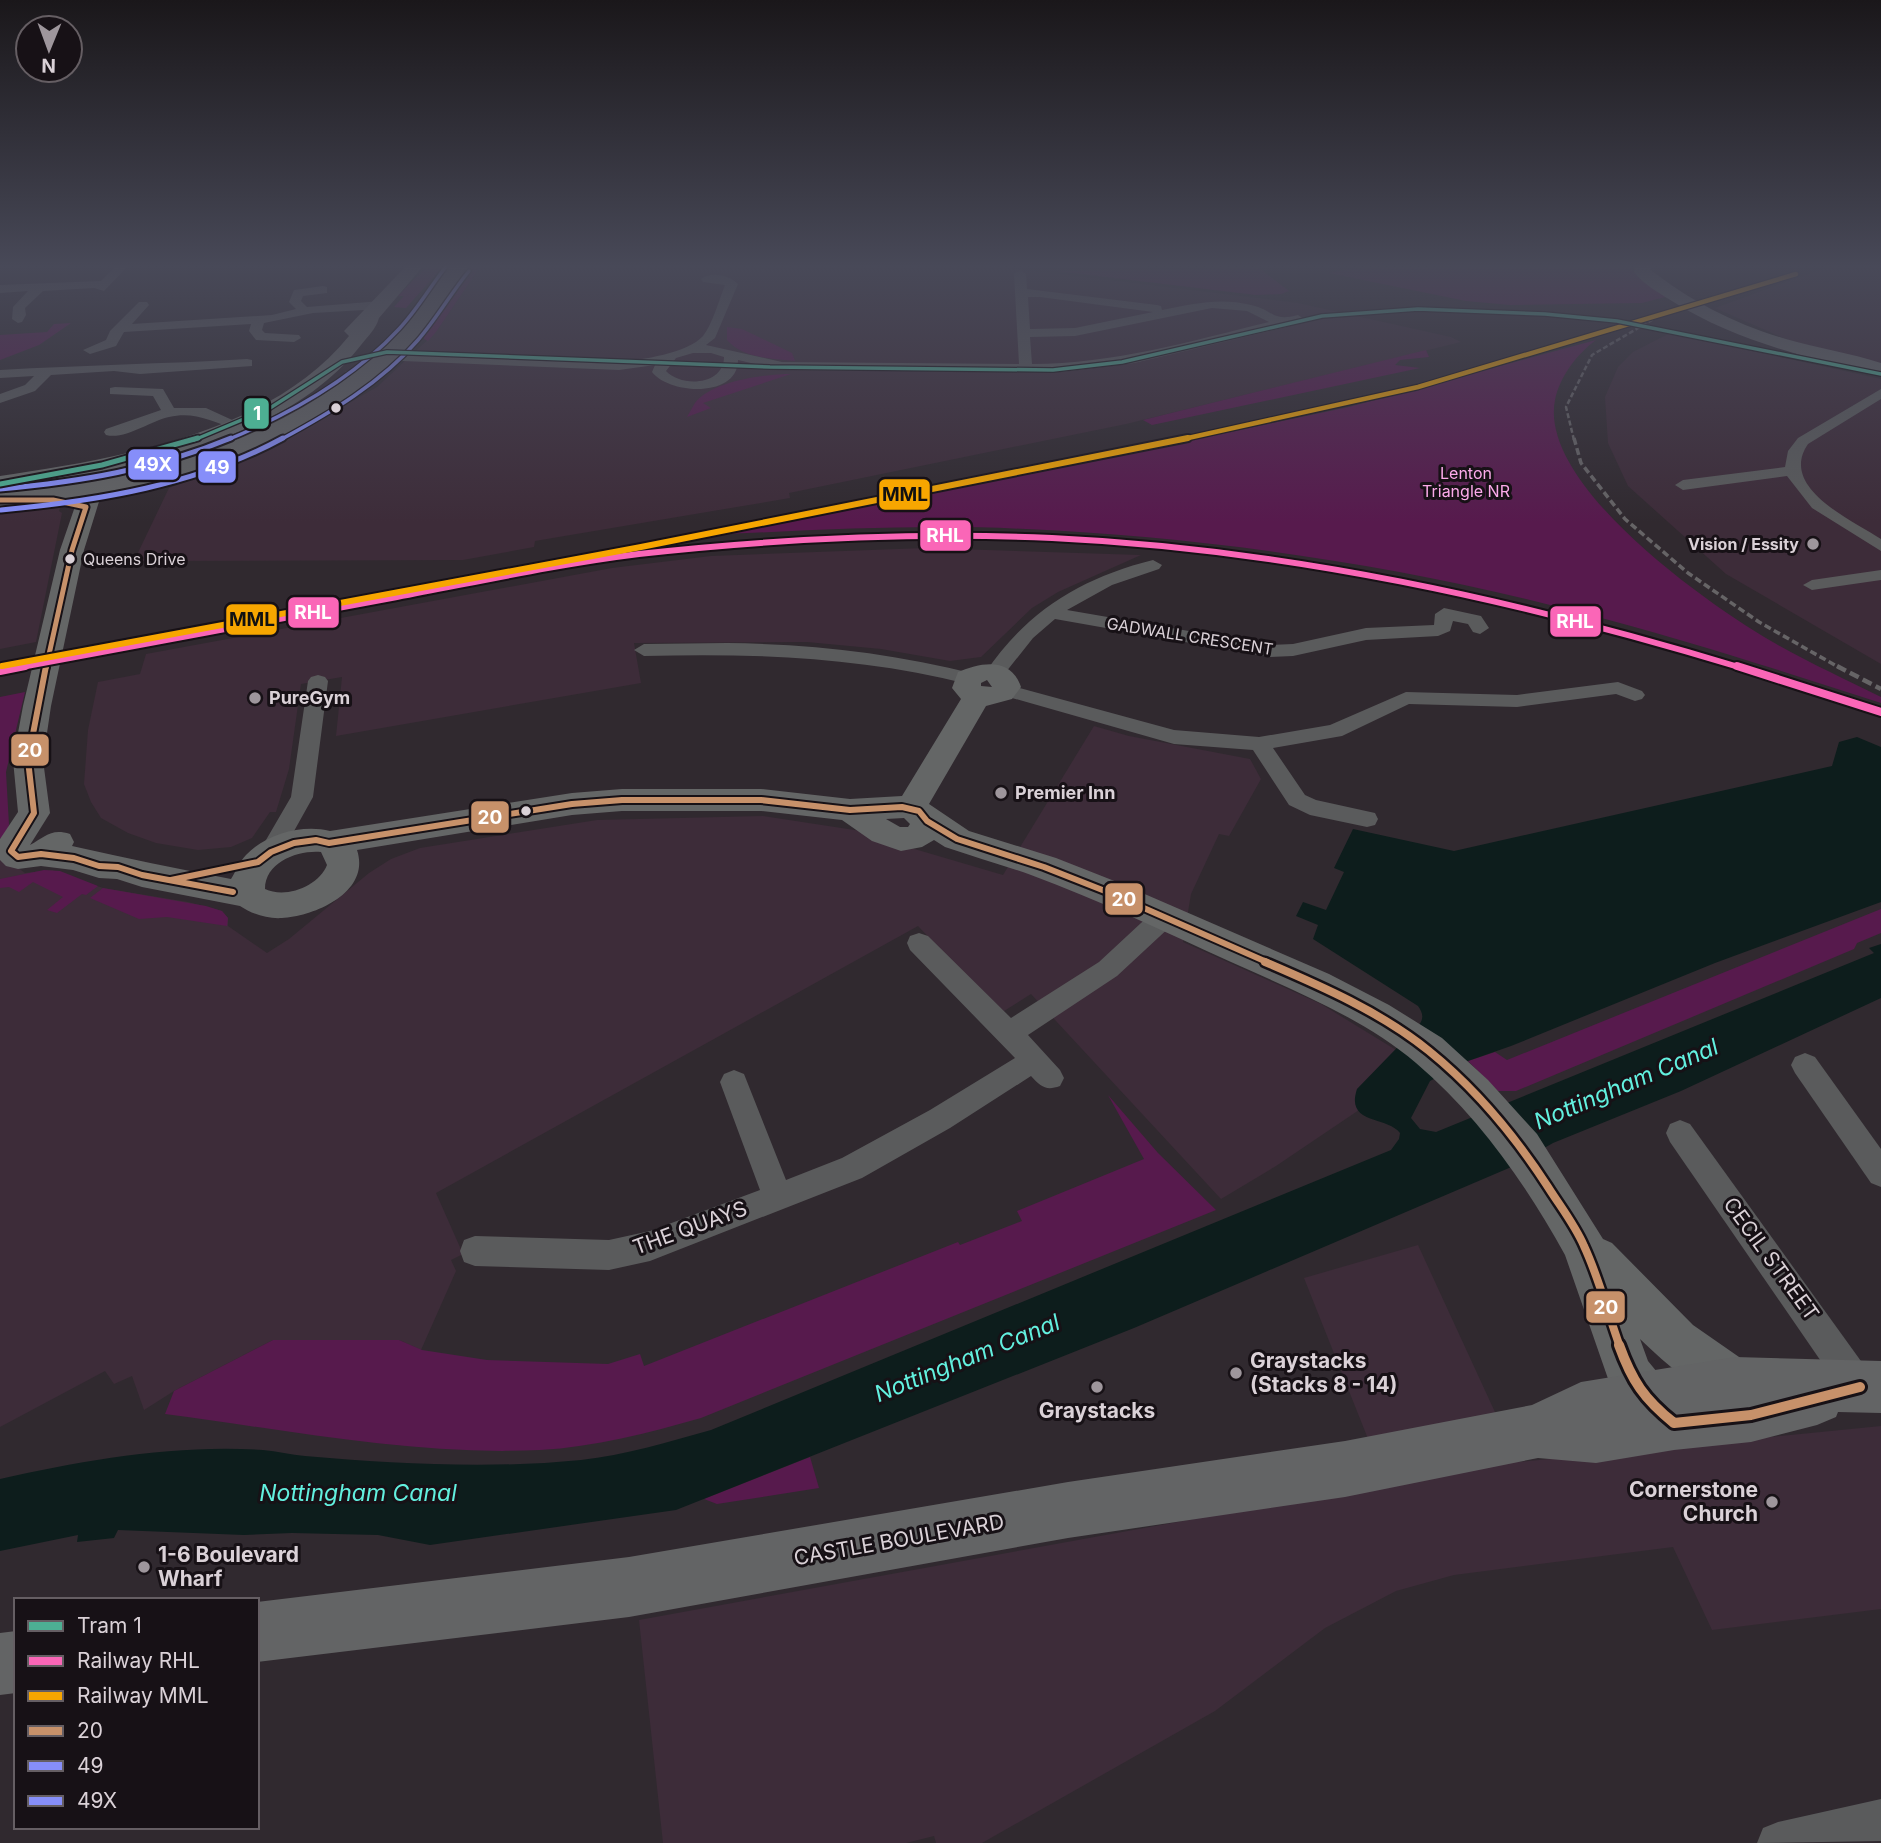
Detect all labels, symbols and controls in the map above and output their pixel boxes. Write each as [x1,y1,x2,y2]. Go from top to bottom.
north arrow [14,14,84,84]
text: N [41,54,56,77]
line badge: 1 [243,397,270,430]
unlabelled marker [329,401,343,415]
text: 1 [253,402,261,425]
line badge: 49X [127,448,180,481]
line badge: 49 [197,450,237,484]
text: 49X [134,453,172,476]
text: 49 [204,456,230,479]
park label: Lenton Triangle NR [1422,463,1510,501]
line badge: MML [878,478,931,511]
text: MML [882,483,928,506]
line badge: RHL [919,519,972,552]
text: RHL [926,524,964,547]
place label: Vision / Essity [1688,534,1799,554]
marker: Vision / Essity [1805,536,1821,552]
place label: Queens Drive [83,549,185,569]
marker: Queens Drive [63,552,77,566]
line badge: RHL [287,596,340,629]
text: RHL [294,601,332,624]
line badge: MML [225,603,278,636]
line badge: RHL [1549,605,1602,638]
text: MML [229,608,275,631]
text: RHL [1556,610,1594,633]
street label: GADWALL CRESCENT [1105,613,1275,659]
place label: PureGym [269,687,350,708]
marker: PureGym [247,690,263,706]
line badge: 20 [10,733,50,767]
text: 20 [18,739,42,762]
place label: Premier Inn [1015,782,1115,803]
marker: Premier Inn [993,785,1009,801]
line badge: 20 [470,800,510,834]
unlabelled marker [519,804,533,818]
text: 20 [478,806,502,829]
line badge: 20 [1104,882,1144,916]
text: 20 [1112,888,1136,911]
water label: Nottingham Canal [1530,1032,1723,1135]
street label: CECIL STREET [1718,1192,1824,1325]
street label: THE QUAYS [629,1195,750,1260]
line badge: 20 [1585,1290,1626,1324]
text: 20 [1594,1296,1618,1319]
water label: Nottingham Canal [870,1308,1064,1408]
place label: Graystacks (Stacks 8 - 14) [1250,1348,1398,1397]
marker: Graystacks (Stacks 8 - 14) [1228,1365,1244,1381]
marker: Graystacks [1089,1379,1105,1395]
place label: Graystacks [1039,1398,1155,1423]
place label: Cornerstone Church [1629,1477,1758,1526]
water label: Nottingham Canal [259,1479,457,1507]
marker: Cornerstone Church [1764,1494,1780,1510]
street label: CASTLE BOULEVARD [792,1509,1006,1570]
place label: 1-6 Boulevard Wharf [158,1542,299,1591]
marker: 1-6 Boulevard Wharf [136,1559,152,1575]
legend [14,1598,259,1829]
text: Tram 1 [77,1613,142,1638]
text: Railway RHL [77,1648,200,1673]
text: Railway MML [77,1683,209,1708]
text: 20 [77,1718,103,1743]
text: 49 [77,1753,104,1778]
text: 49X [77,1788,117,1813]

